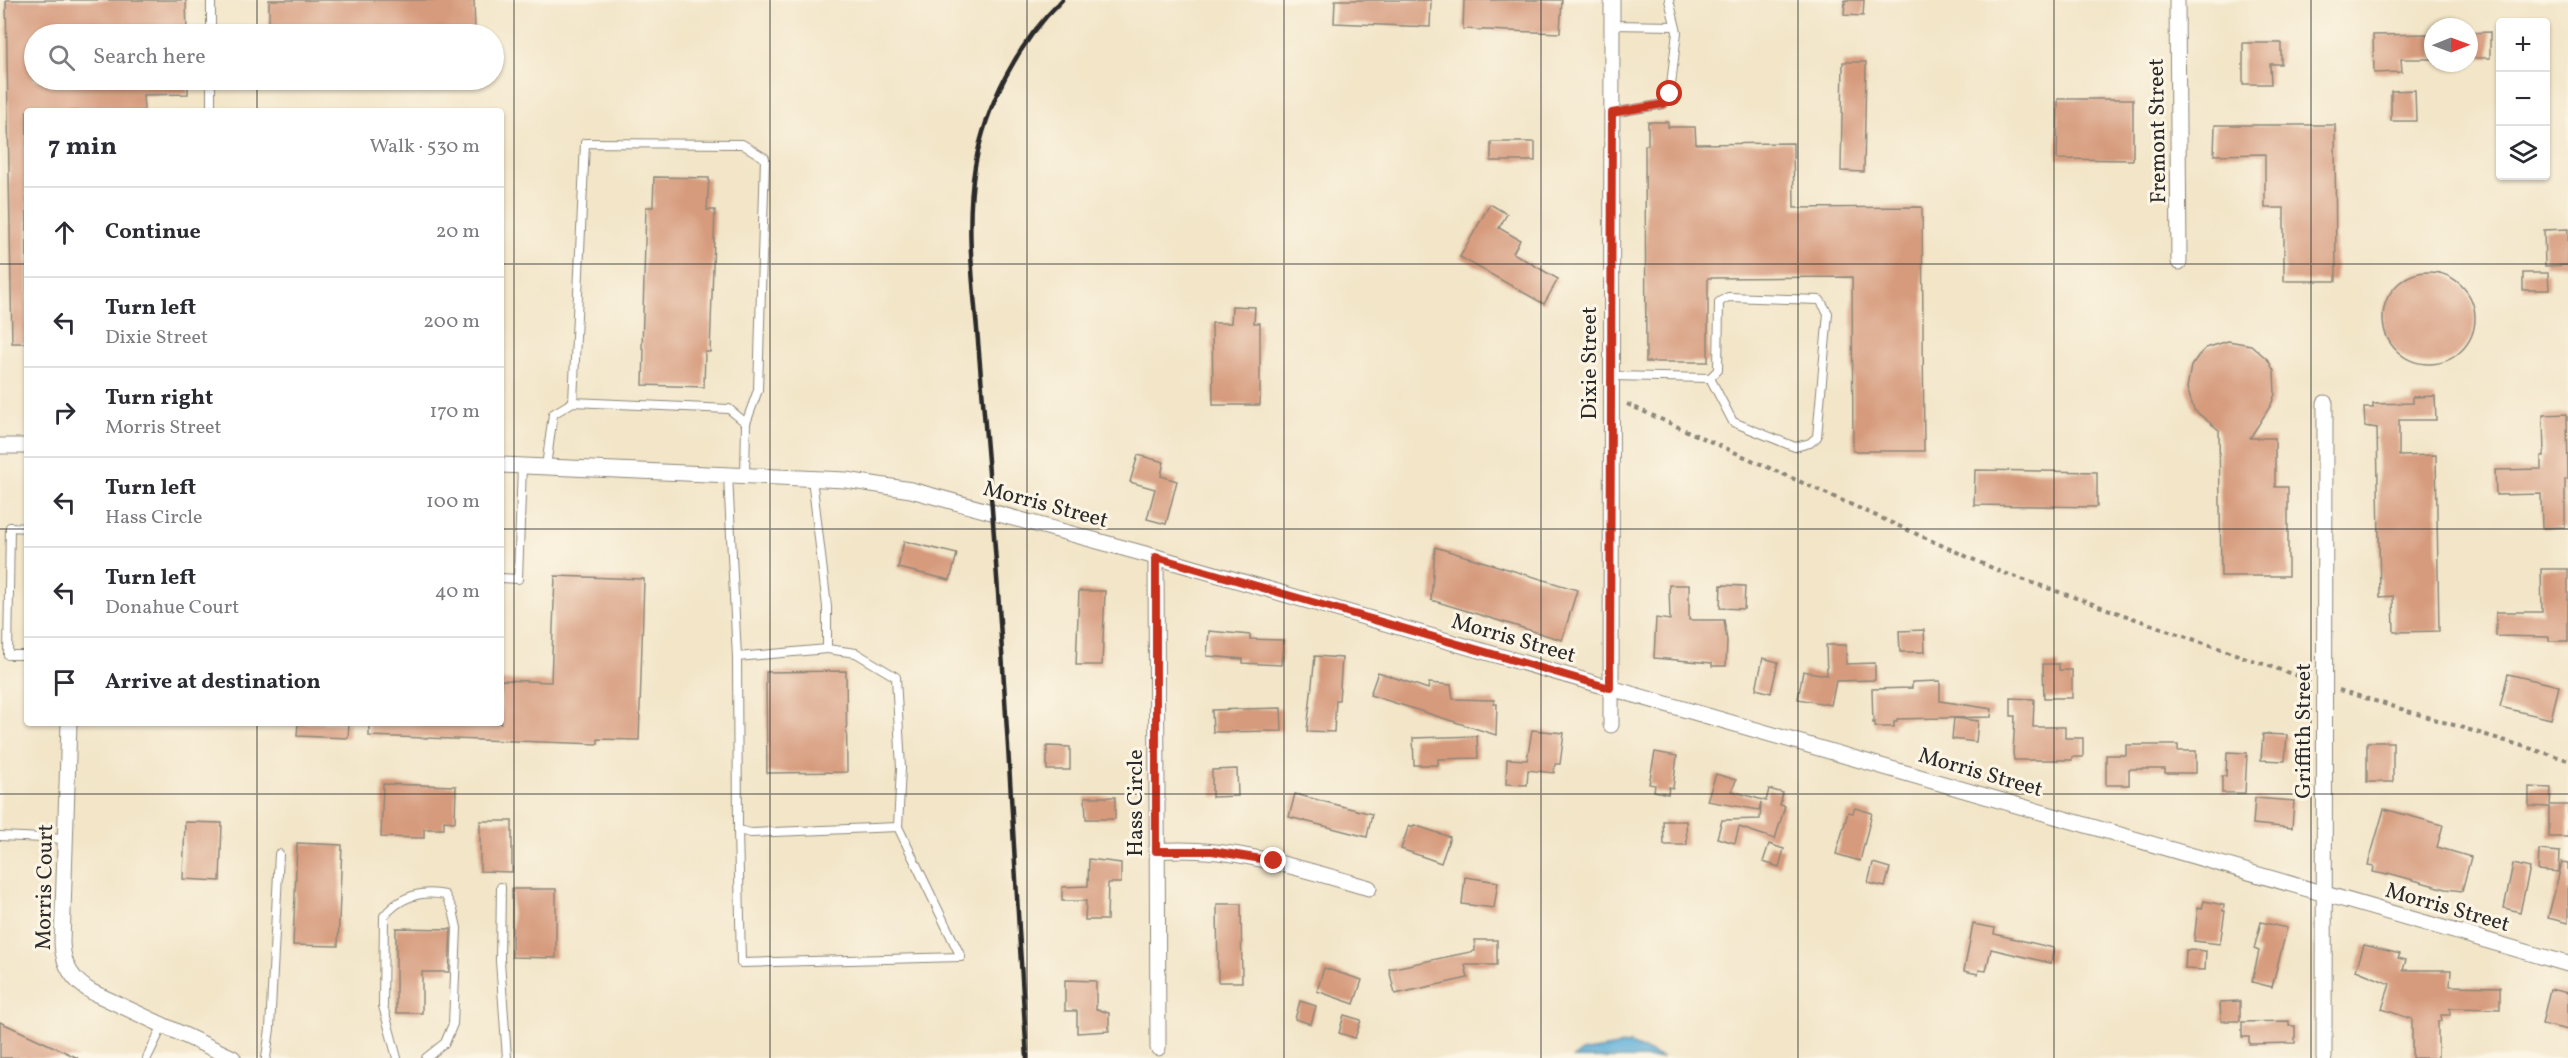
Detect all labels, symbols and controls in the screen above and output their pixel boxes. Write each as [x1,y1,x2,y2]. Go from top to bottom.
north arrow [2424,18,2478,72]
map controls [2496,18,2550,180]
button: + [2496,18,2550,72]
search box [24,24,504,90]
icon: search [45,41,78,74]
text: Search here [93,42,206,73]
street label: Fremont Street [2142,58,2175,204]
button: − [2496,72,2550,126]
route start [1656,80,1682,106]
button: layers [2496,126,2550,180]
text: 7 min [48,129,117,165]
text: Walk · 530 m [369,133,480,161]
icon: ahead [48,216,81,249]
text: Continue [105,217,201,248]
text: 20 m [436,218,480,246]
text: Turn left [105,293,196,324]
icon: left [48,306,81,339]
street label: Dixie Street [1575,306,1606,420]
text: 200 m [423,308,480,336]
text: Dixie Street [105,324,208,352]
text: Turn right [105,383,213,414]
icon: right [48,396,81,429]
text: 170 m [430,398,480,426]
text: Morris Street [105,414,222,442]
text: Turn left [105,473,196,504]
street label: Morris Street [979,474,1112,537]
icon: left [48,486,81,519]
text: 100 m [426,488,480,516]
text: Hass Circle [105,504,203,532]
text: Turn left [105,563,196,594]
icon: left [48,576,81,609]
text: 40 m [435,578,480,606]
text: Donahue Court [105,594,239,622]
street label: Morris Street [1447,607,1580,672]
street label: Griffith Street [2289,663,2320,799]
icon: arrive [48,666,81,699]
text: Arrive at destination [105,667,321,698]
street label: Morris Street [1914,741,2047,806]
street label: Hass Circle [1121,749,1152,857]
street label: Morris Court [29,823,62,950]
route end [1260,847,1286,873]
street label: Morris Street [2381,876,2514,941]

